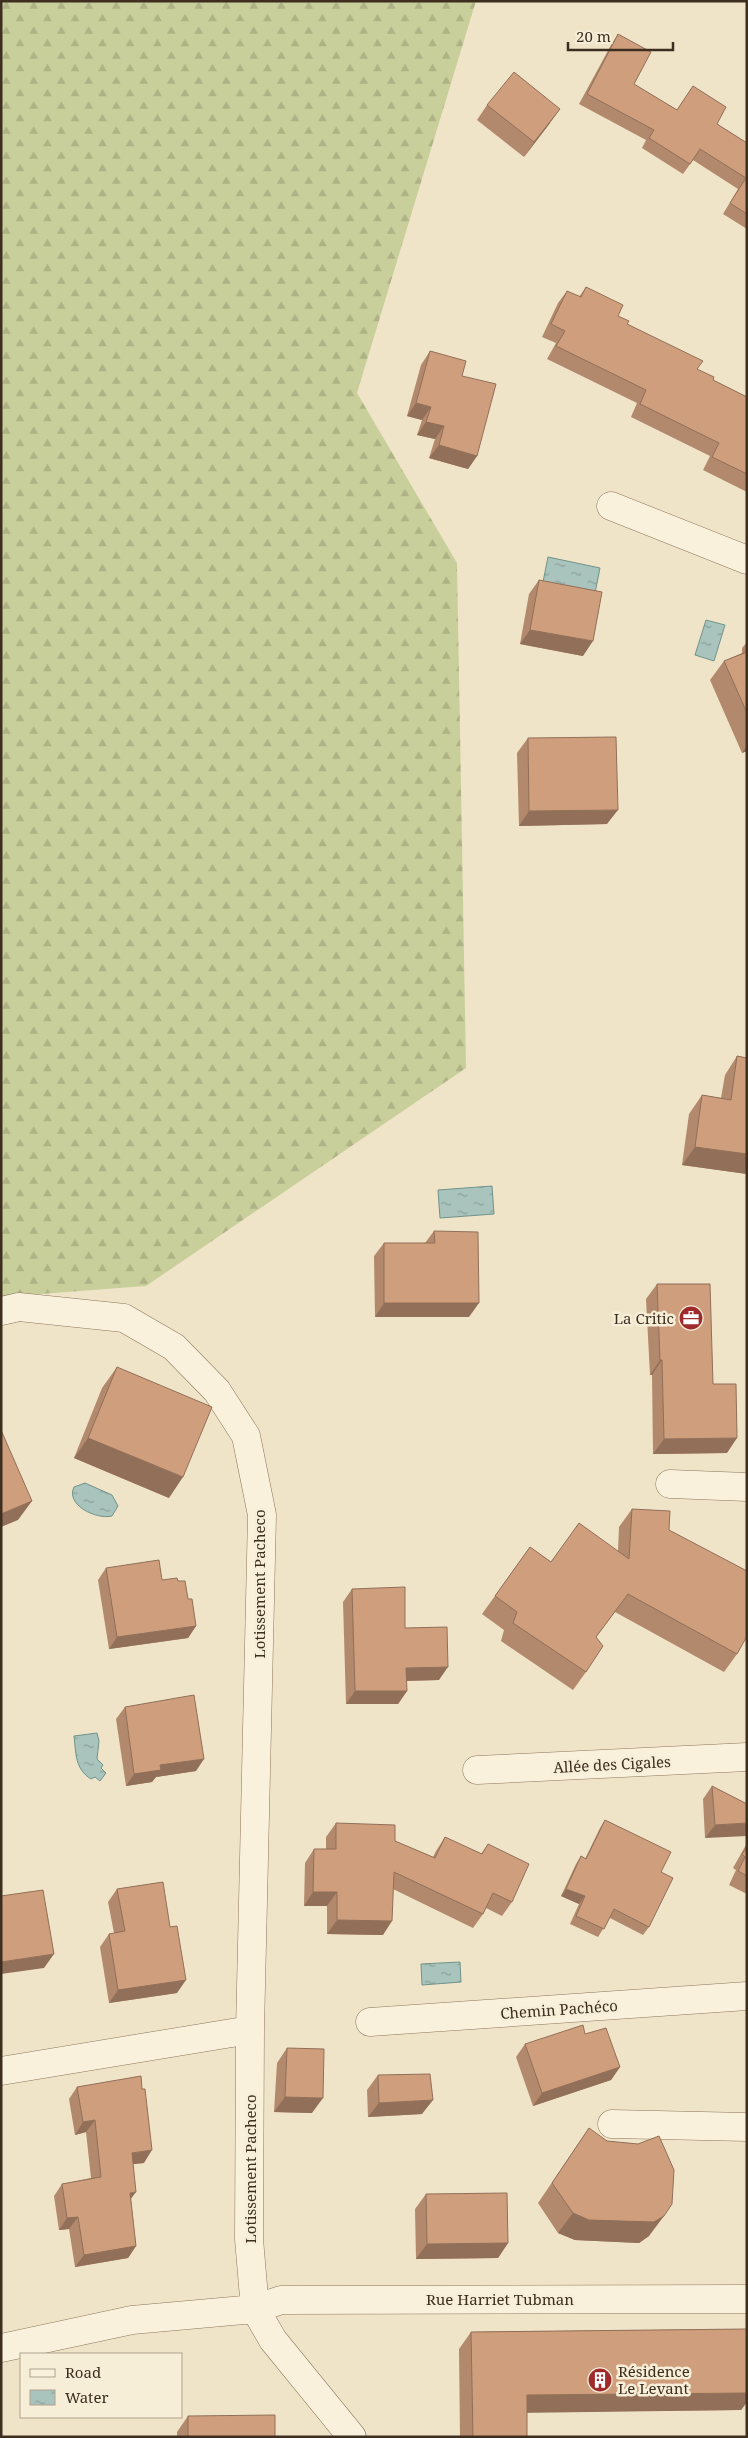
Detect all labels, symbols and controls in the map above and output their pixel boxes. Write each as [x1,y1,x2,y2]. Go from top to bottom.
scale bar [568,20,673,52]
text: 20 m [576,26,611,46]
office icon: La Critic [678,1305,704,1331]
place label: La Critic [614,1308,674,1328]
street label: Lotissement Pacheco [249,1509,269,1659]
street label: Allée des Cigales [553,1751,672,1777]
street label: Chemin Pachéco [500,1995,618,2023]
street label: Lotissement Pacheco [240,2094,260,2244]
street label: Rue Harriet Tubman [426,2289,574,2309]
legend [20,2353,182,2418]
place label: Résidence Le Levant [618,2361,690,2398]
text: Road [65,2362,101,2382]
building icon: Résidence Le Levant [587,2367,613,2393]
text: Water [65,2387,108,2407]

